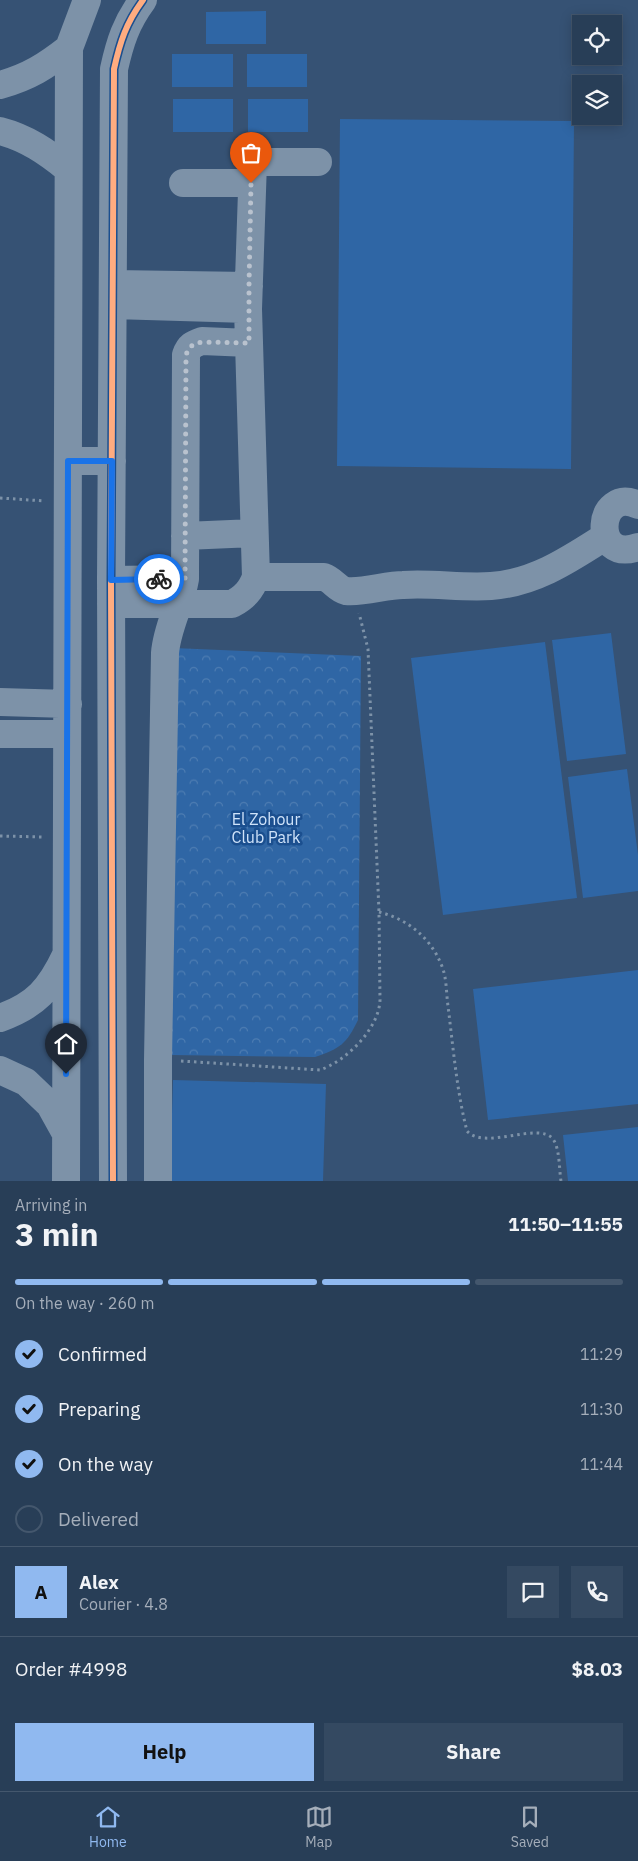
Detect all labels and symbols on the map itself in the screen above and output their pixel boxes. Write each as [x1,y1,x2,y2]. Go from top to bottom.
pin [230,132,272,183]
courier [134,554,184,604]
park label: El Zohour Club Park [232,809,301,847]
pin [45,1023,87,1074]

